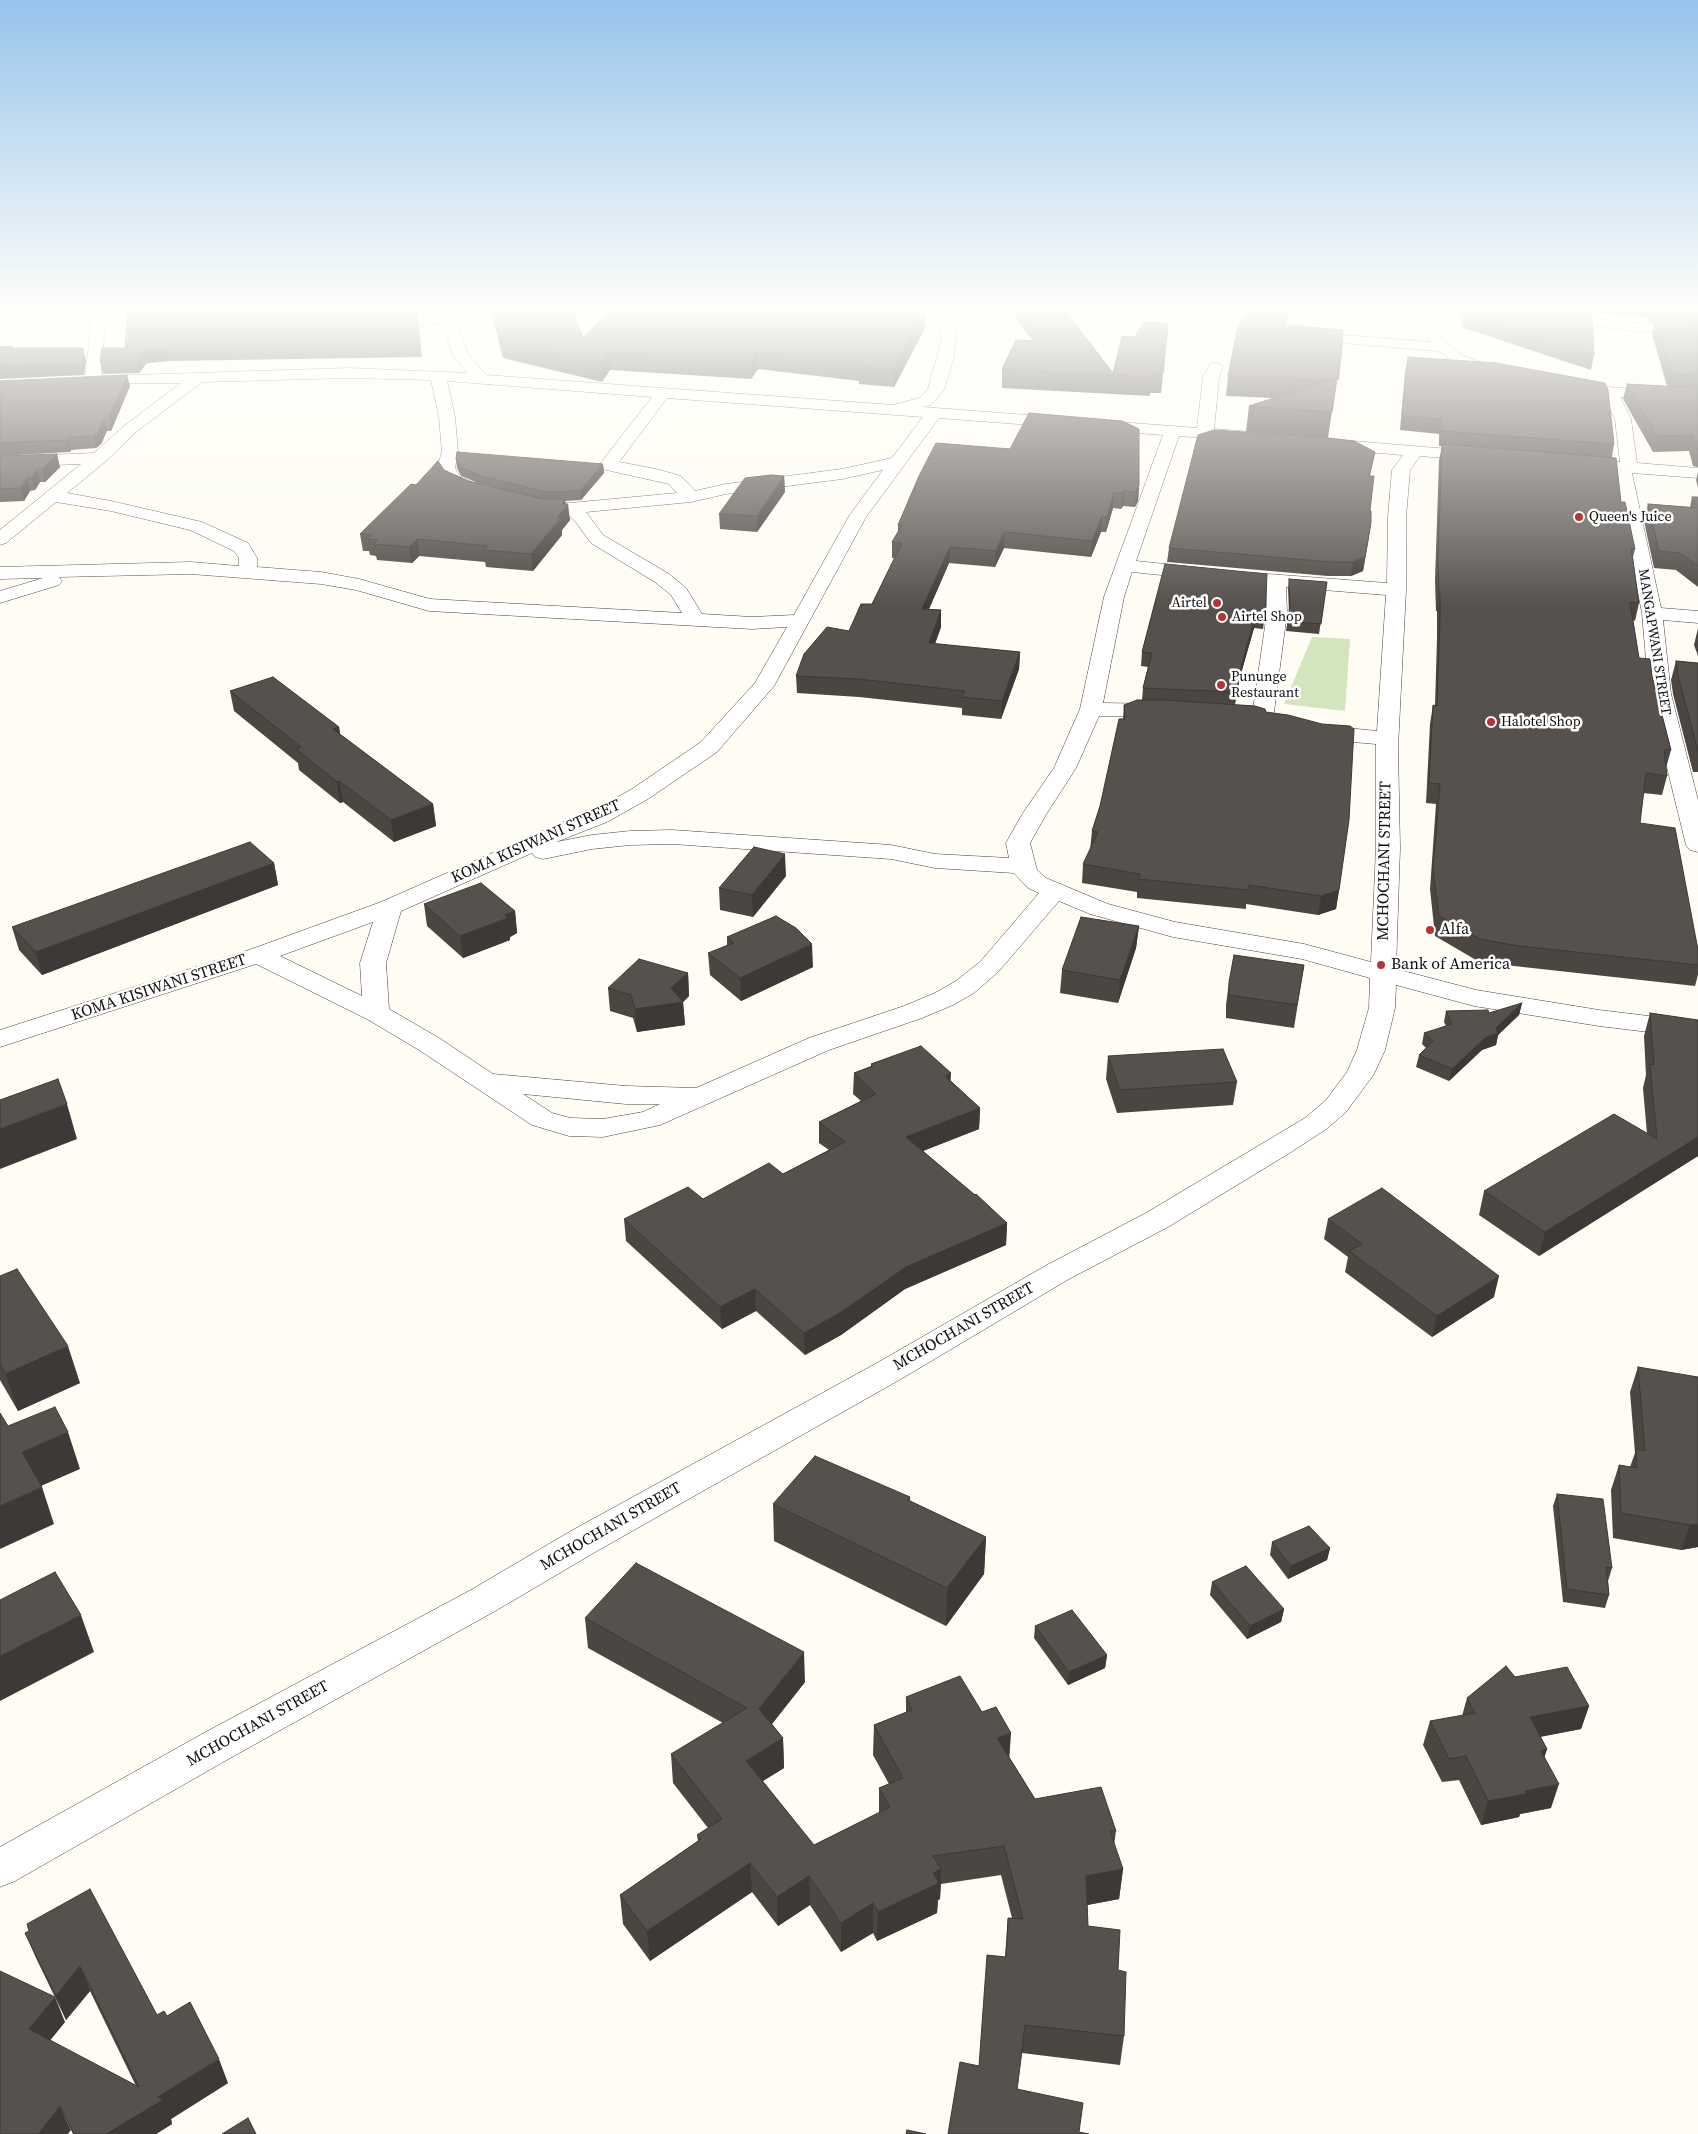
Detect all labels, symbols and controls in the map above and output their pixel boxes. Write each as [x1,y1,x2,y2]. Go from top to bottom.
place label: Queen's Juice [1589,509,1672,525]
marker: Queen's Juice [1573,511,1585,523]
street label: MANGAPWANI STREET [1634,568,1674,716]
place label: Airtel [1172,595,1207,611]
marker: Airtel [1211,597,1223,609]
place label: Airtel Shop [1232,609,1302,625]
marker: Airtel Shop [1216,611,1228,623]
place label: Pununge Restaurant [1231,669,1299,702]
marker: Pununge Restaurant [1215,679,1227,691]
place label: Halotel Shop [1501,714,1581,730]
marker: Halotel Shop [1485,716,1497,728]
street label: MCHOCHANI STREET [1374,781,1396,941]
street label: KOMA KISIWANI STREET [449,796,623,888]
place label: Alfa [1440,920,1469,940]
marker: Alfa [1424,924,1436,936]
street label: KOMA KISIWANI STREET [69,951,249,1025]
place label: Bank of America [1391,955,1510,975]
marker: Bank of America [1375,959,1387,971]
street label: MCHOCHANI STREET [890,1279,1038,1375]
street label: MCHOCHANI STREET [537,1479,685,1575]
street label: MCHOCHANI STREET [184,1677,332,1771]

